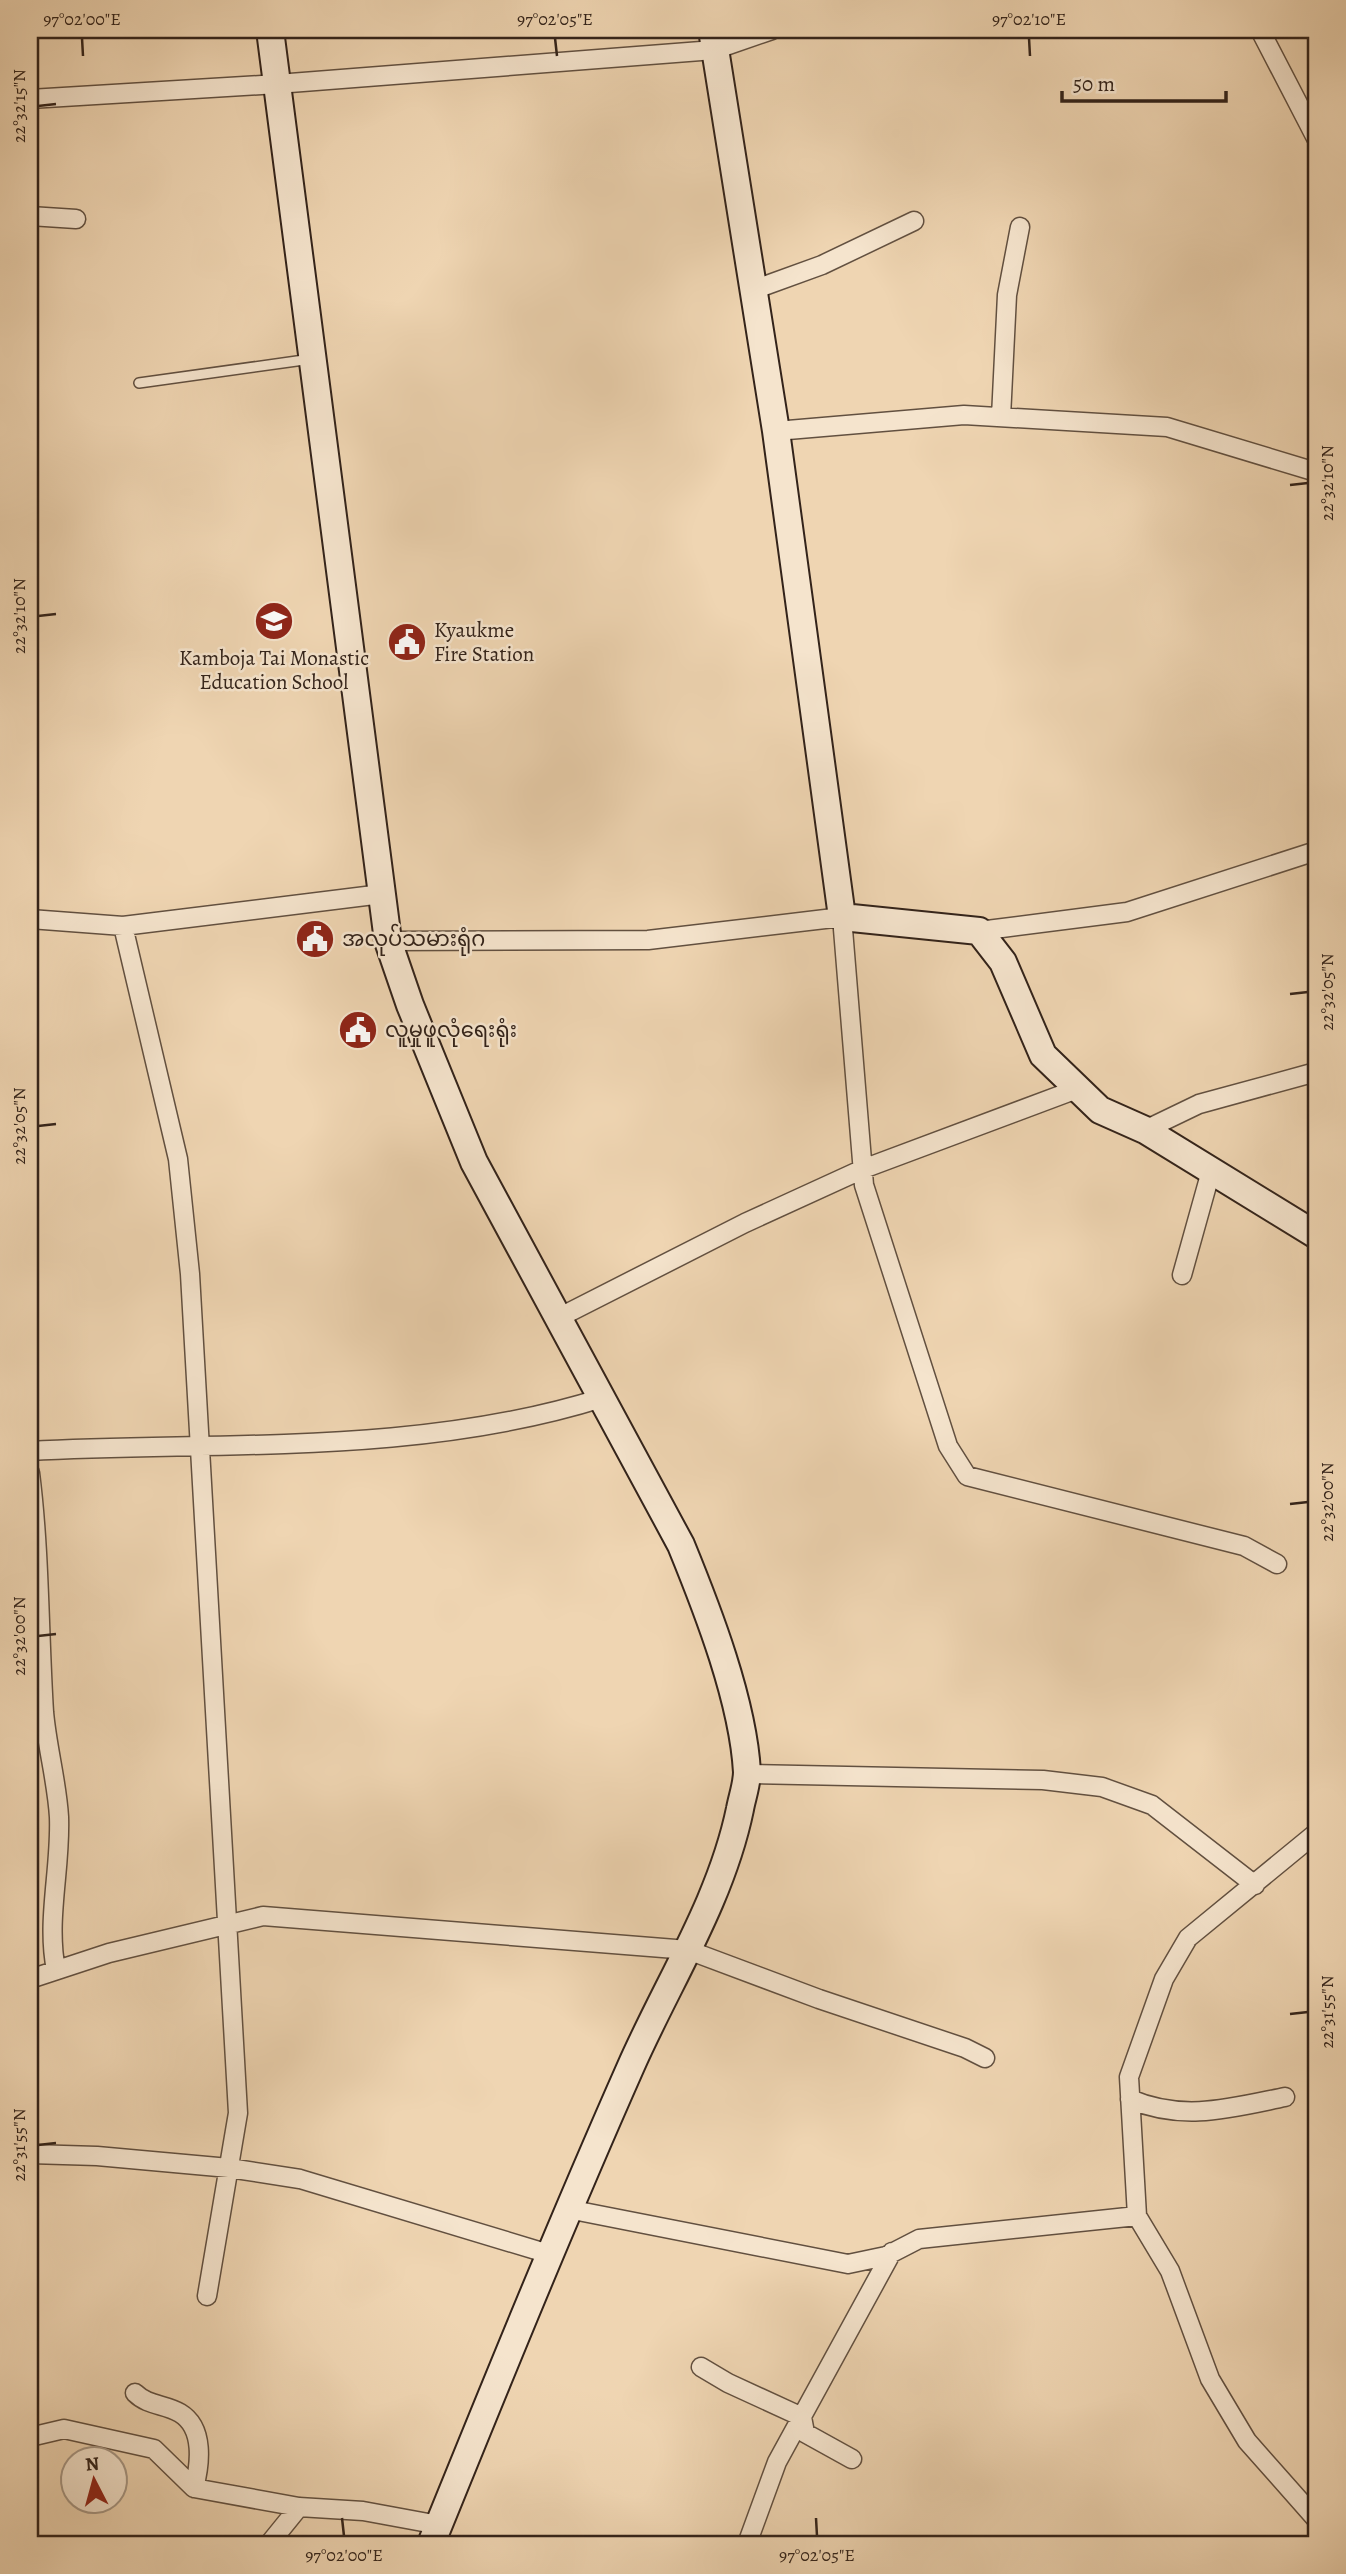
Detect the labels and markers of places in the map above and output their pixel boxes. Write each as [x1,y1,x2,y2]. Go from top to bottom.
school or university icon: Kamboja Tai Monastic Education School [253,600,295,642]
place label: Kyaukme Fire Station [434,616,534,668]
public building icon: Kyaukme Fire Station [386,621,428,663]
place label: Kamboja Tai Monastic Education School [179,644,369,696]
public building icon: အလုပ်သမားရုံဂ [294,918,336,960]
place label: အလုပ်သမားရုံဂ [342,923,485,956]
public building icon: လူမှုဖူလုံရေးရုံး [337,1009,379,1051]
place label: လူမှုဖူလုံရေးရုံး [385,1016,517,1047]

